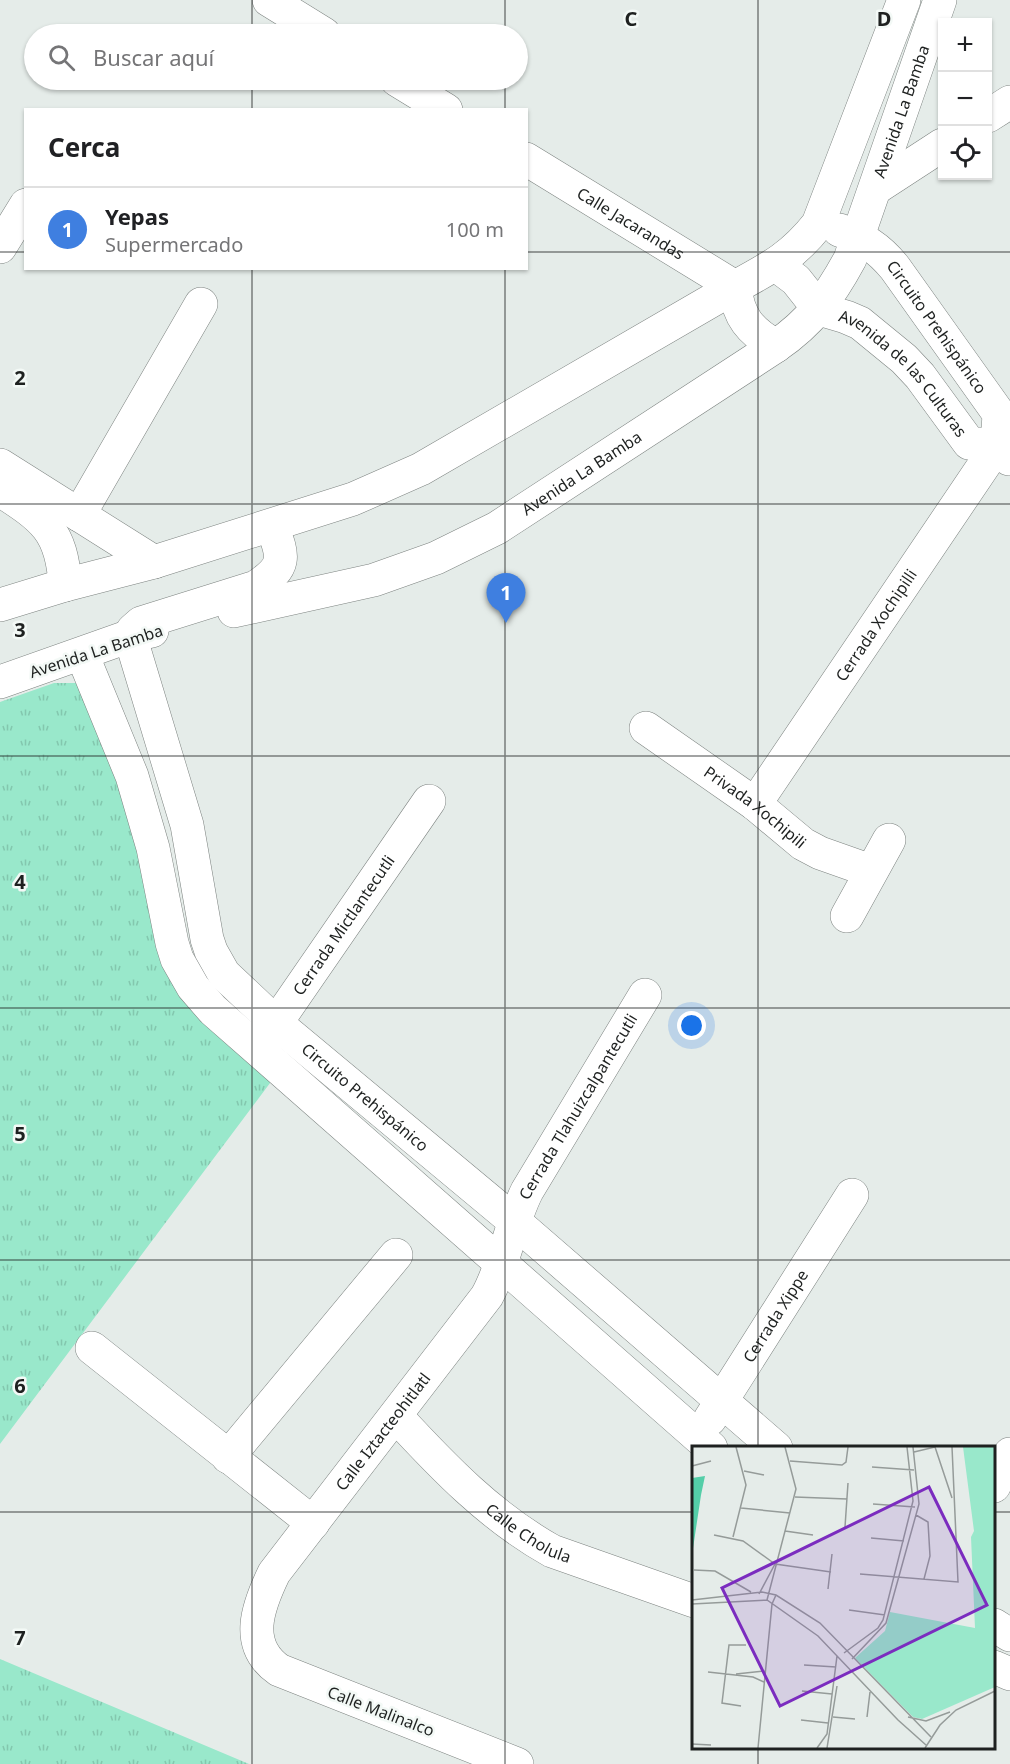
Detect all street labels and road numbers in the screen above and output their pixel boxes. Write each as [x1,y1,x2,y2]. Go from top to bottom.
street label: Avenida La Bamba [868,42,935,181]
street label: Calle Jacarandas [573,182,689,265]
street label: Circuito Prehispánico [882,255,992,398]
street label: Avenida de las Culturas [836,305,972,441]
street label: Avenida La Bamba [517,426,646,520]
street label: Cerrada Xochipilli [830,565,922,686]
street label: Avenida La Bamba [26,619,166,683]
street label: Privada Xochipili [700,761,811,853]
street label: Cerrada Mictlantecutli [288,851,400,1000]
street label: Cerrada Tlahuizcalpantecutli [513,1009,642,1203]
street label: Circuito Prehispánico [297,1038,433,1156]
street label: Cerrada Xippe [738,1265,813,1367]
street label: Calle Iztacteohitlatl [330,1368,435,1495]
street label: Calle Cholula [481,1498,574,1568]
street label: Calle Malinalco [324,1681,438,1741]

